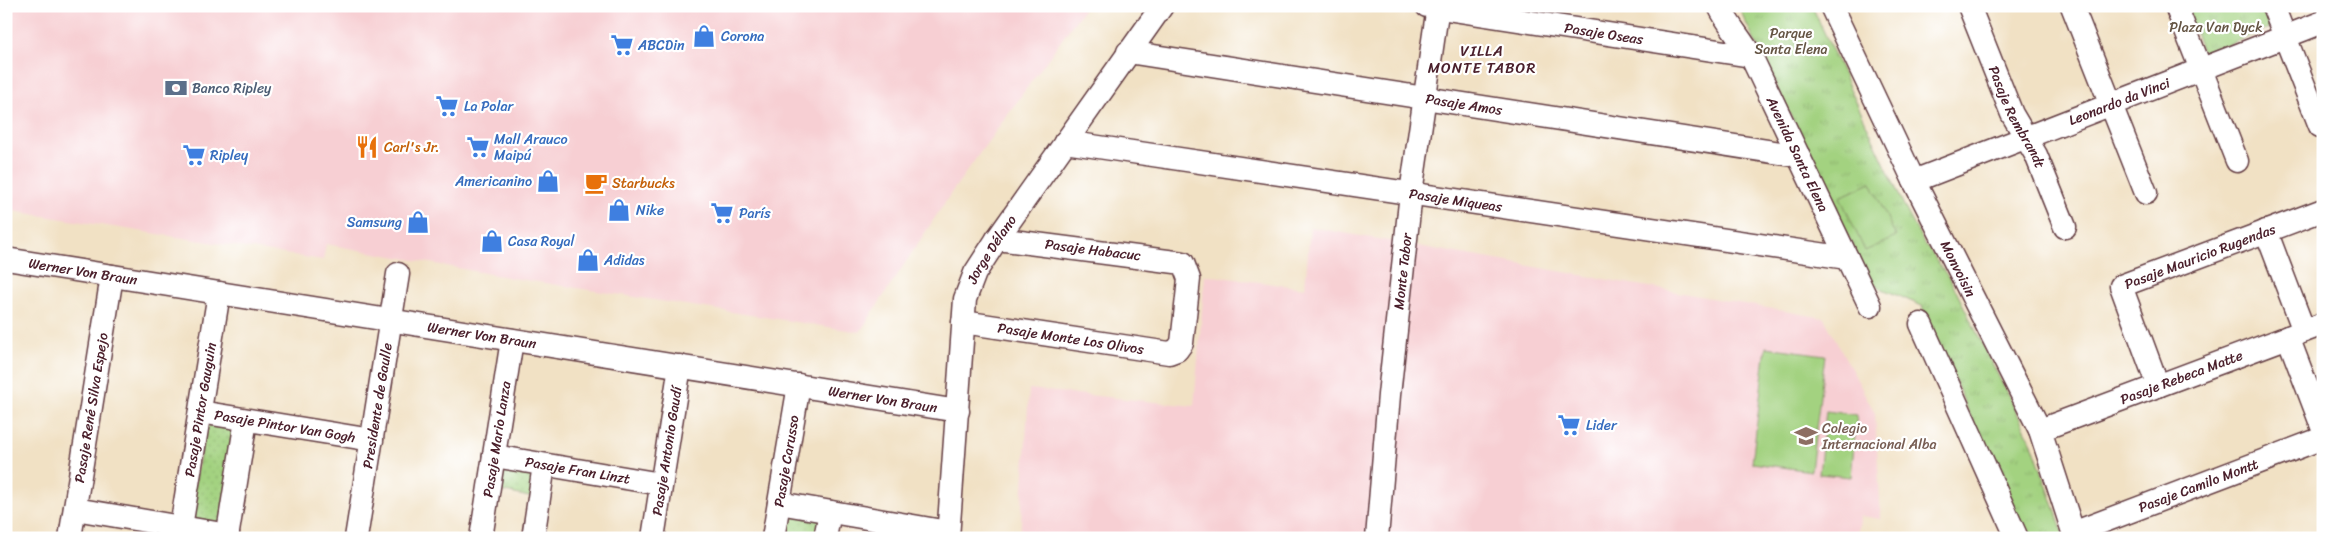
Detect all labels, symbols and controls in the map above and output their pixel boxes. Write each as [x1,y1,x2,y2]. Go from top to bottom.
street label: Pasaje Oseas [1563,15,1646,52]
park label: Plaza Van Dyck [2169,15,2263,40]
park label: Parque Santa Elena [1754,21,1828,62]
shop icon: Corona [691,23,717,49]
place label: Corona [721,24,764,49]
supermarket icon: ABCDin [609,32,635,58]
place label: ABCDin [637,33,685,58]
district label: VILLA MONTE TABOR [1428,38,1536,81]
street label: Pasaje Rembrandt [1981,62,2053,172]
street label: Leonardo da Vinci [2065,70,2175,132]
bank icon: Banco Ripley [163,75,189,101]
place label: Banco Ripley [192,76,272,101]
street label: Pasaje Amos [1424,86,1505,122]
street label: Avenida Santa Elena [1759,91,1836,216]
supermarket icon: La Polar [434,93,460,119]
place label: La Polar [464,94,514,119]
place label: Mall Arauco Maipú [494,127,568,168]
restaurant icon: Carl's Jr. [354,134,380,160]
supermarket icon: Mall Arauco Maipú [465,134,491,160]
place label: Carl's Jr. [384,135,440,160]
supermarket icon: Ripley [181,142,207,168]
place label: Ripley [210,143,249,168]
shop icon: Americanino [535,168,561,194]
place label: Americanino [454,169,532,194]
cafe icon: Starbucks [583,170,609,196]
place label: Starbucks [612,171,675,196]
street label: Pasaje Miqueas [1407,181,1505,219]
shop icon: Nike [606,197,632,223]
place label: Nike [636,198,664,223]
supermarket icon: París [709,200,735,226]
place label: París [739,201,771,226]
shop icon: Samsung [405,209,431,235]
street label: Jorge Délano [959,209,1023,288]
place label: Samsung [347,210,402,235]
street label: Pasaje Mauricio Rugendas [2121,216,2280,296]
shop icon: Casa Royal [479,228,505,254]
place label: Casa Royal [508,229,576,254]
street label: Monte Tabor [1386,231,1419,311]
street label: Pasaje Habacuc [1043,232,1143,268]
street label: Monvoisin [1934,236,1983,302]
shop icon: Adidas [575,247,601,273]
place label: Adidas [603,248,645,273]
street label: Werner Von Braun [27,250,140,292]
street label: Werner Von Braun [426,314,539,356]
street label: Pasaje Monte Los Olivos [996,315,1146,362]
street label: Pasaje René Silva Espejo [67,331,115,485]
street label: Pasaje Pintor Gauguin [177,340,223,479]
street label: Presidente de Gaulle [355,341,399,470]
street label: Pasaje Rebeca Matte [2116,343,2246,411]
street label: Pasaje Mario Lanza [475,378,518,499]
street label: Werner Von Braun [827,378,940,420]
street label: Pasaje Antonio Gaudí [644,383,689,517]
street label: Pasaje Pintor Van Gogh [213,402,357,450]
supermarket icon: Lider [1556,412,1582,438]
street label: Pasaje Carusso [766,413,806,509]
place label: Lider [1586,413,1618,438]
place label: Colegio Internacional Alba [1821,416,1937,457]
school or university icon: Colegio Internacional Alba [1793,423,1819,449]
street label: Pasaje Fran Linzt [523,449,632,491]
street label: Pasaje Camilo Montt [2135,451,2262,520]

